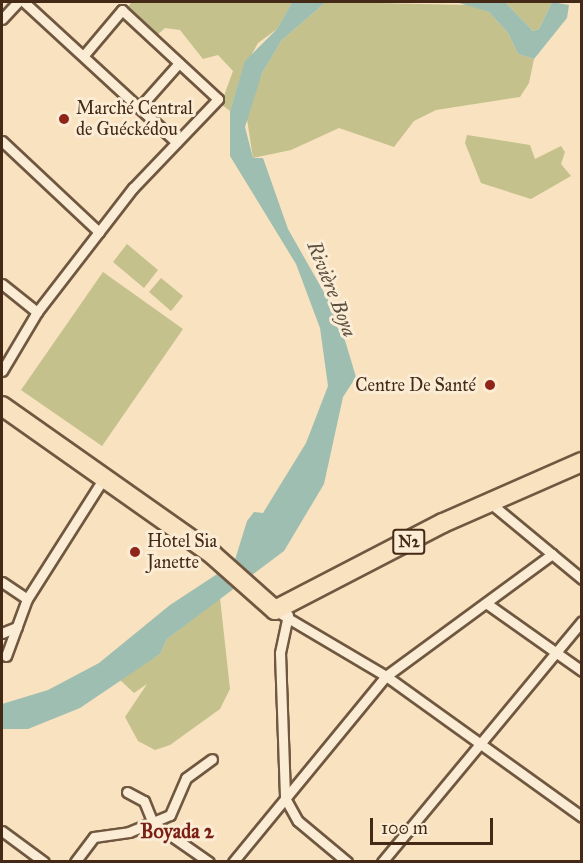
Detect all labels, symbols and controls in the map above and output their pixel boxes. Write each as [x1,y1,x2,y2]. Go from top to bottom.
place label: Marché Central de Guéckédou [76,98,193,140]
marker: Marché Central de Guéckédou [57,112,71,126]
water label: Rivière Boya [302,238,362,340]
place label: Centre De Santé [355,374,476,396]
marker: Centre De Santé [481,376,499,394]
road number: N2 [391,529,427,555]
place label: Hotel Sia Janette [147,531,217,574]
marker: Hotel Sia Janette [128,545,142,559]
scale bar [373,806,496,844]
text: 100 m [381,817,428,839]
district label: Boyada 2 [140,819,214,843]

